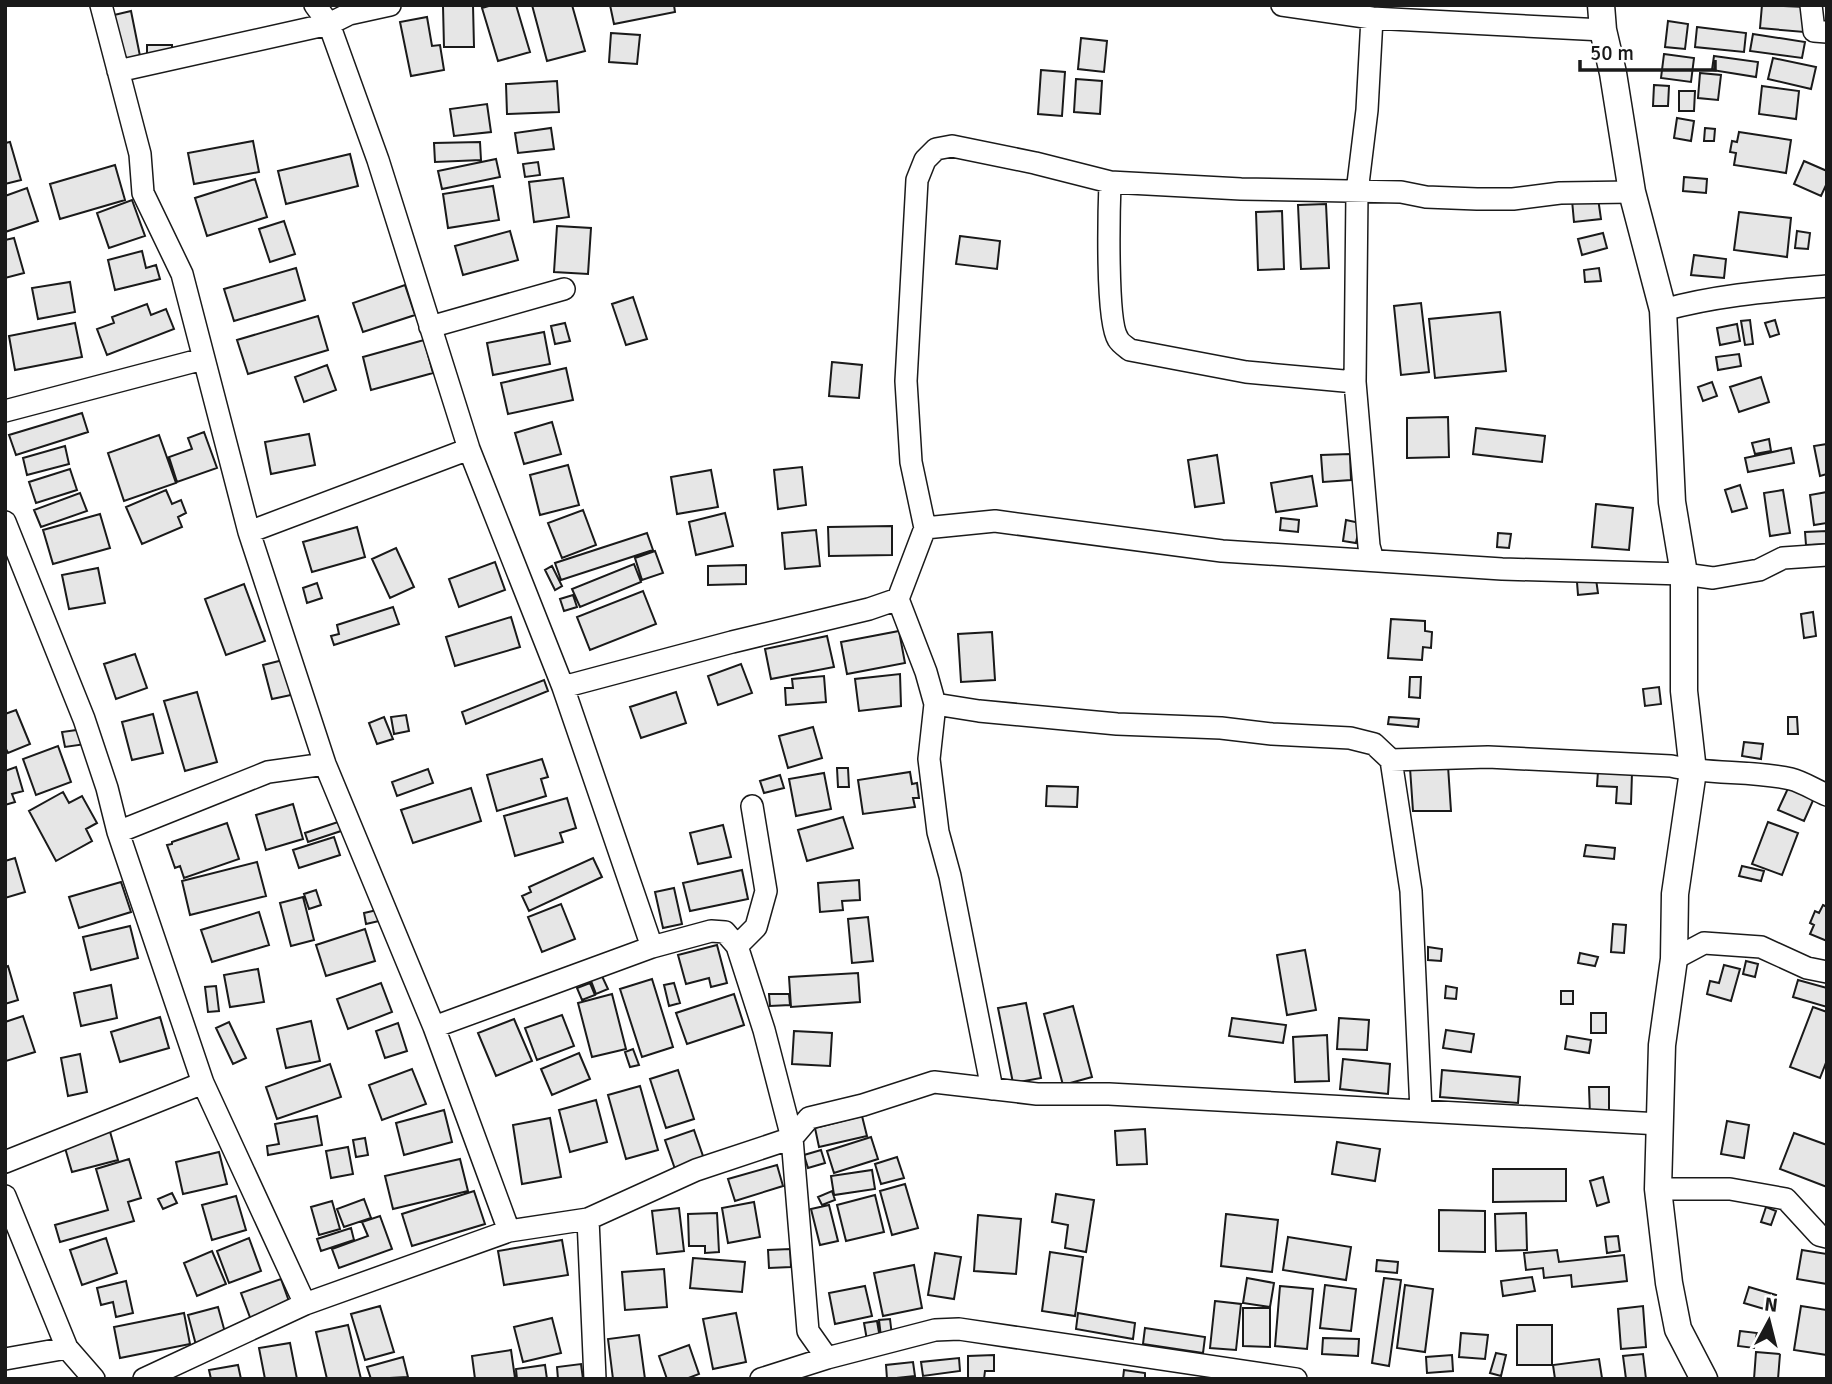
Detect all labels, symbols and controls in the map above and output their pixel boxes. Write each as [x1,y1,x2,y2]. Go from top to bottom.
scale bar [1580,28,1715,72]
text: 50 m [1590,40,1634,66]
north arrow [1734,1286,1804,1356]
text: N [1763,1292,1779,1318]

